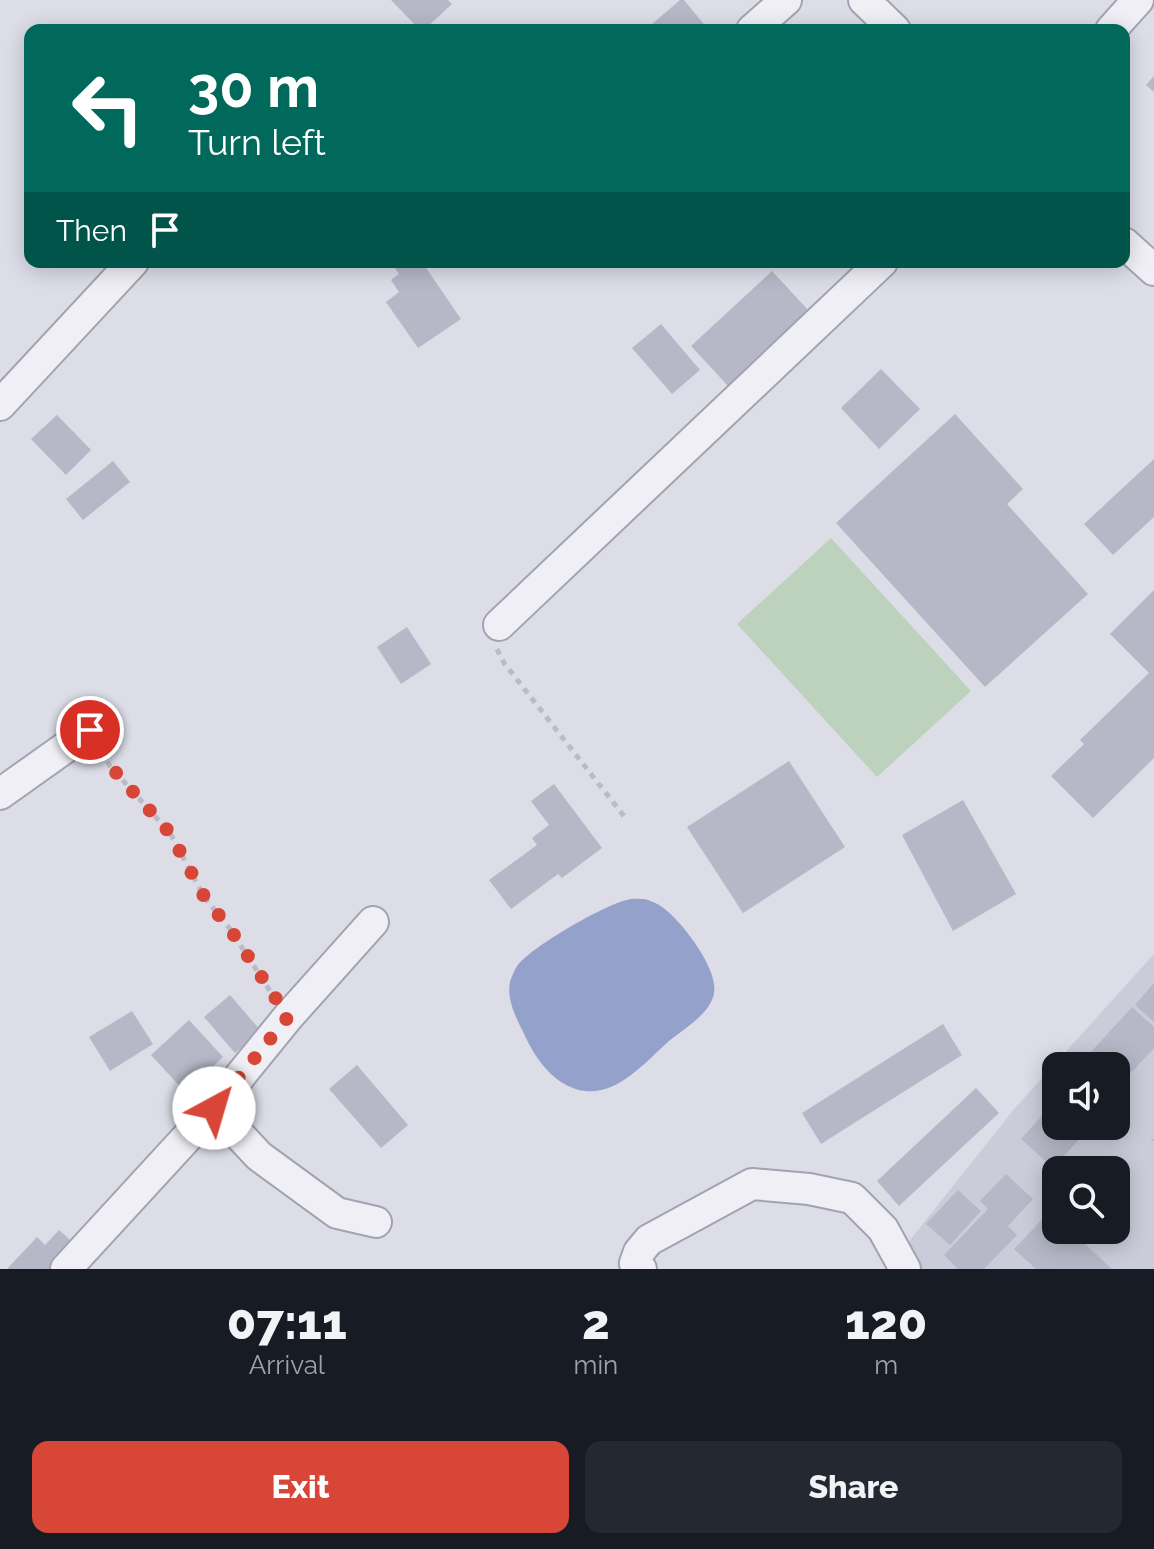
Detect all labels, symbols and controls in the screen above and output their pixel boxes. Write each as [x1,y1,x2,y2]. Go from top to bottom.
text: 30 m [188,54,319,120]
icon: left [56,56,160,160]
text: Turn left [188,121,326,163]
icon: arrive [143,208,187,252]
text: Then [56,213,127,248]
pin [56,696,124,764]
icon: arrive [68,708,112,752]
map controls [1042,1052,1130,1244]
button: sound [1042,1052,1130,1140]
position arrow [172,1066,256,1150]
button: search [1042,1156,1130,1244]
text: 07:11 [227,1294,347,1350]
text: 2 [582,1294,610,1350]
text: 120 [845,1294,927,1350]
text: Arrival [249,1350,325,1380]
text: min [574,1350,618,1380]
text: m [874,1350,898,1380]
button: Exit [32,1441,569,1533]
button: Share [585,1441,1122,1533]

